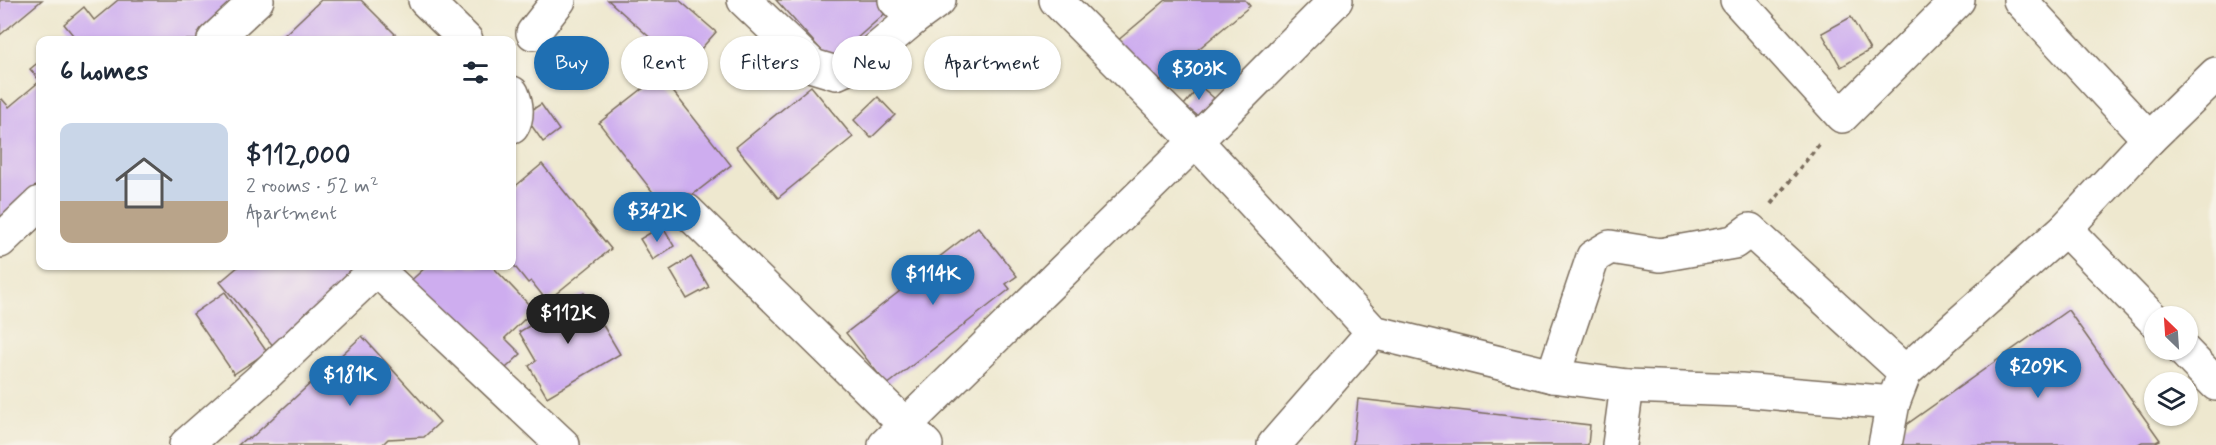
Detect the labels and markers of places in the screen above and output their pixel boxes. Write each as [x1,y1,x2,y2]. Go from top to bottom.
pin: $303K [1157,50,1241,101]
pin: $342K [615,192,699,243]
pin: $114K [891,255,975,306]
pin: $112K [526,294,610,345]
pin: $209K [1996,348,2080,399]
pin: $181K [308,356,392,407]

